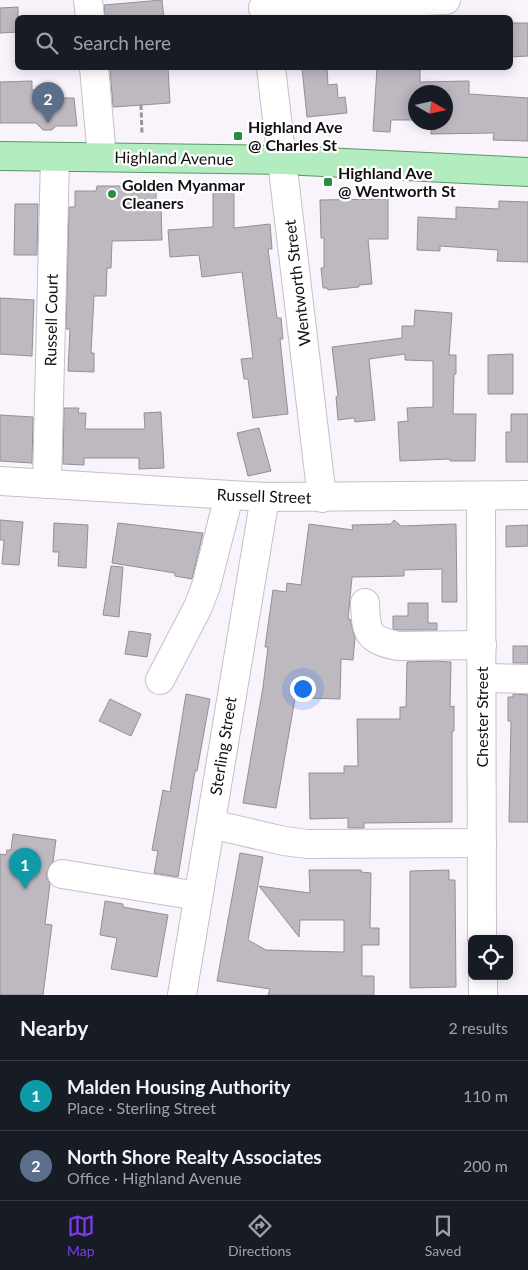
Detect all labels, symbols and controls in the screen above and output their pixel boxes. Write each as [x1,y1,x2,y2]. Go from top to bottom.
search box [15,15,513,70]
icon: search [33,29,61,57]
text: Search here [73,31,171,54]
pin: 2 [32,82,64,123]
north arrow [408,85,453,130]
place label: Highland Ave @ Charles St [248,117,343,154]
marker: Highland Ave @ Charles St [232,130,244,142]
street label: Highland Avenue [114,147,234,168]
place label: Highland Ave @ Wentworth St [338,163,456,200]
place label: Golden Myanmar Cleaners [122,175,245,212]
marker: Highland Ave @ Wentworth St [322,176,334,188]
marker: Golden Myanmar Cleaners [106,188,118,200]
street label: Wentworth Street [279,219,314,347]
street label: Russell Court [40,273,61,366]
street label: Russell Street [216,484,312,507]
street label: Chester Street [472,666,491,767]
your location [290,676,316,702]
street label: Sterling Street [205,695,240,796]
pin: 1 [9,848,41,889]
map controls [468,935,513,980]
button: locate [468,935,513,980]
text: Nearby [20,1015,88,1040]
text: 2 results [448,1018,508,1037]
text: Malden Housing Authority [67,1075,291,1098]
text: 1 [31,1086,41,1105]
text: 110 m [463,1086,508,1105]
text: Place · Sterling Street [67,1098,216,1117]
text: North Shore Realty Associates [67,1145,322,1168]
text: 2 [31,1156,41,1175]
text: 200 m [463,1156,508,1175]
text: Office · Highland Avenue [67,1168,242,1187]
tab: Map [67,1212,95,1259]
tab: Directions [228,1212,291,1259]
tab: Saved [425,1212,461,1259]

